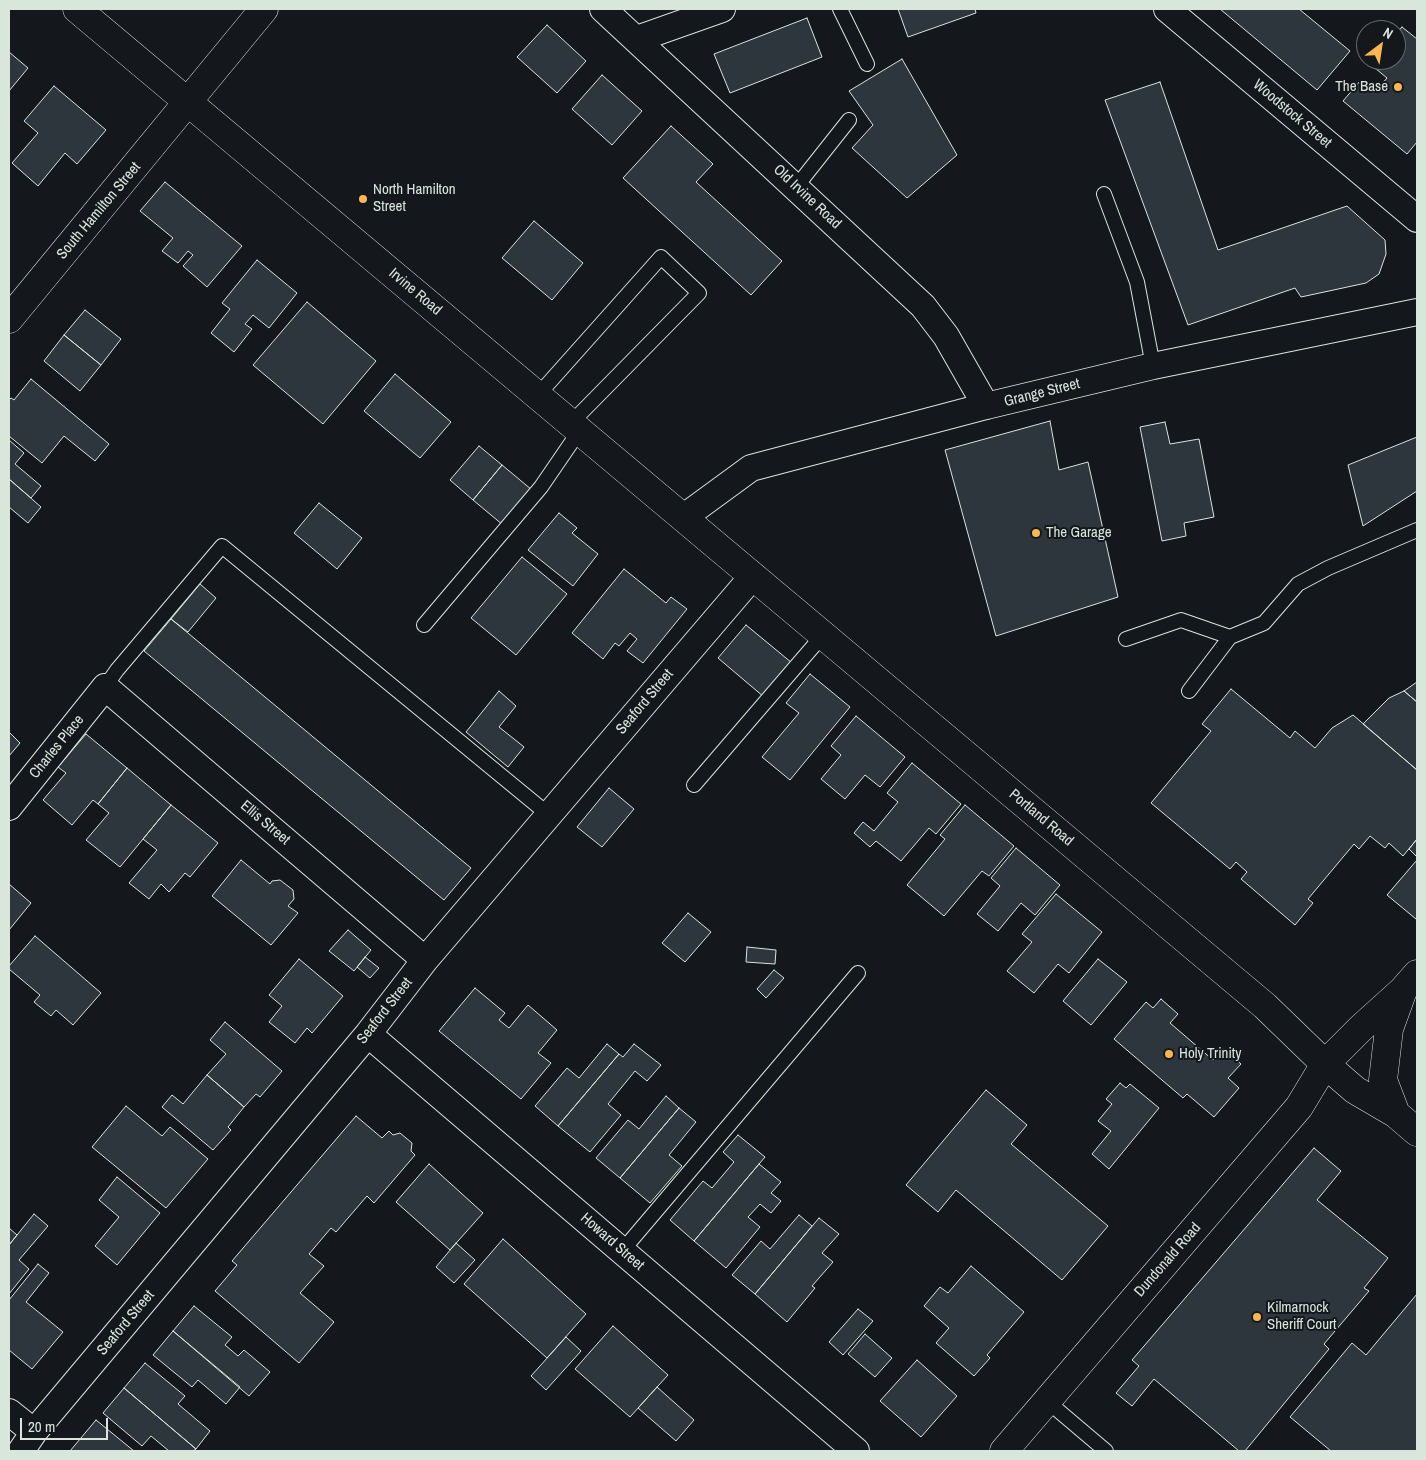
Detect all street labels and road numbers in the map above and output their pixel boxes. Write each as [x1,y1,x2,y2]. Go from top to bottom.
street label: Woodstock Street [1249,76,1335,152]
street label: South Hamilton Street [53,159,145,263]
street label: Old Irvine Road [769,161,845,233]
street label: Irvine Road [385,265,445,319]
street label: Grange Street [1002,375,1082,411]
street label: Seaford Street [613,666,677,738]
street label: Charles Place [26,712,88,782]
street label: Portland Road [1005,786,1077,850]
street label: Ellis Street [236,797,294,849]
street label: Seaford Street [353,974,417,1048]
street label: Howard Street [576,1209,648,1275]
street label: Dundonald Road [1131,1219,1205,1301]
street label: Seaford Street [94,1287,158,1359]

